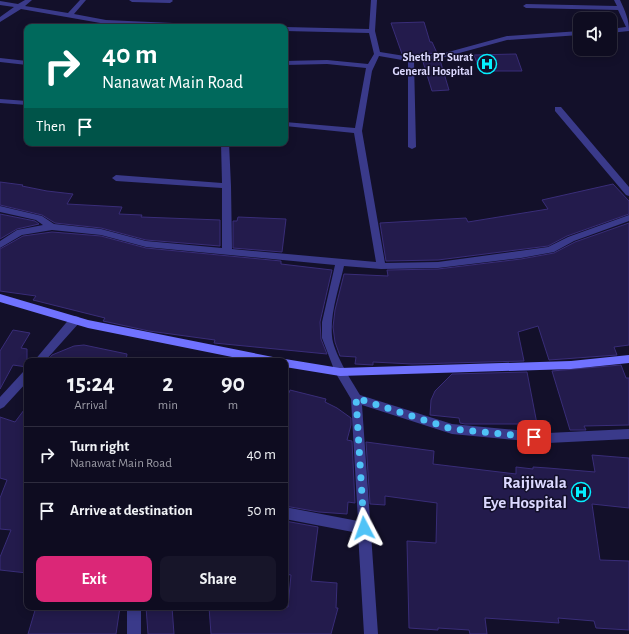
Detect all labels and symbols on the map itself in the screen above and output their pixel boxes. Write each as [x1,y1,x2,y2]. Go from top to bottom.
place label: Sheth P.T Surat General Hospital [393,51,473,77]
hospital icon: Sheth P.T Surat General Hospital [476,53,498,75]
pin [517,420,551,454]
place label: Raijiwala Eye Hospital [483,474,567,512]
hospital icon: Raijiwala Eye Hospital [570,481,592,503]
position arrow [343,507,385,549]

